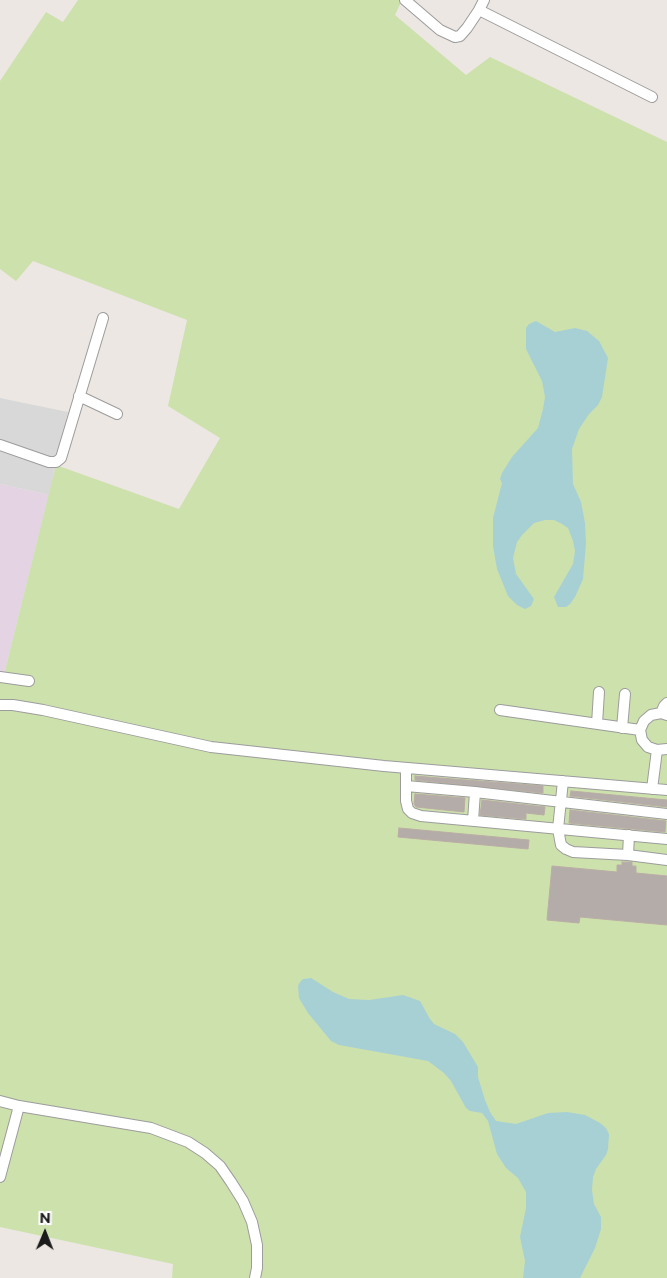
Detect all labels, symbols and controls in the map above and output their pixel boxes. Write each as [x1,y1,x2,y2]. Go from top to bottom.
north arrow [20,1208,70,1258]
text: N [39,1209,51,1227]

